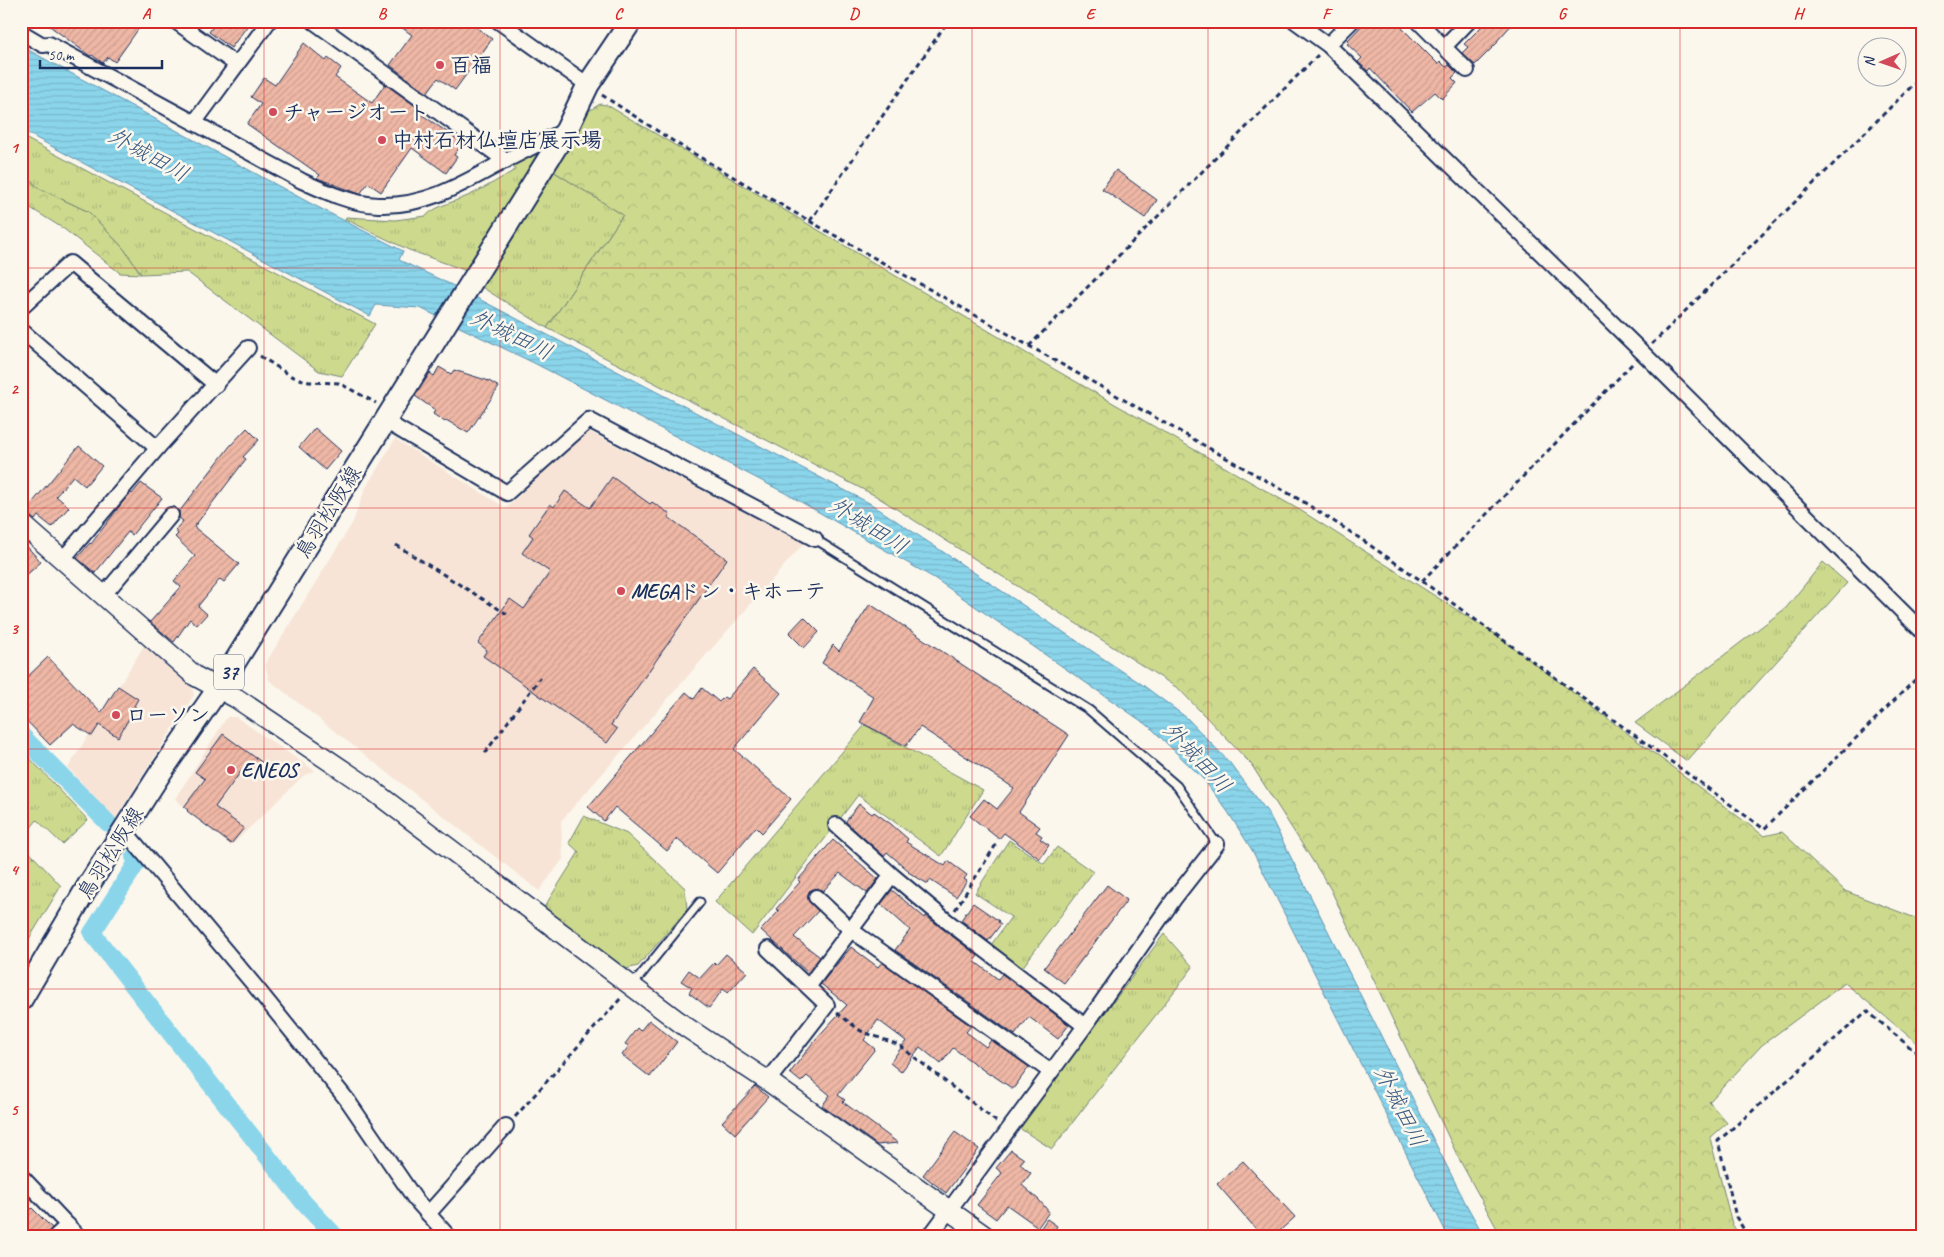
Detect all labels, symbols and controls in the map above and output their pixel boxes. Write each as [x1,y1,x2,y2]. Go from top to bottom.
text: A [142,4,152,24]
text: B [378,4,388,24]
text: C [614,4,624,24]
text: D [849,4,860,24]
text: E [1086,4,1097,24]
text: F [1322,4,1333,24]
text: G [1558,4,1568,24]
text: H [1793,4,1805,24]
scale bar [40,38,162,70]
north arrow [1856,38,1906,88]
text: 50 m [48,46,75,65]
place label: 百福 [450,52,492,78]
text: N [1861,55,1878,67]
marker: 百福 [434,59,446,71]
place label: チャージオート [283,99,430,125]
marker: チャージオート [267,106,279,118]
water label: 外城田川 [103,121,194,188]
place label: 中村石材仏壇店展示場 [392,127,602,153]
marker: 中村石材仏壇店展示場 [376,134,388,146]
text: 1 [10,138,19,158]
water label: 外城田川 [466,303,557,367]
text: 2 [10,379,19,399]
street label: 鳥羽松阪線 [289,461,367,563]
water label: 外城田川 [824,491,913,561]
place label: MEGAドン・キホーテ [631,578,826,604]
marker: MEGAドン・キホーテ [615,585,627,597]
text: 3 [10,619,19,639]
road number: 37 [214,654,244,690]
place label: ローソン [126,702,210,728]
marker: ローソン [110,709,122,721]
water label: 外城田川 [1157,716,1238,799]
place label: ENEOS [241,757,301,783]
marker: ENEOS [225,764,237,776]
street label: 鳥羽松阪線 [71,802,149,904]
text: 4 [10,860,19,880]
water label: 外城田川 [1368,1061,1433,1152]
text: 5 [11,1100,20,1120]

